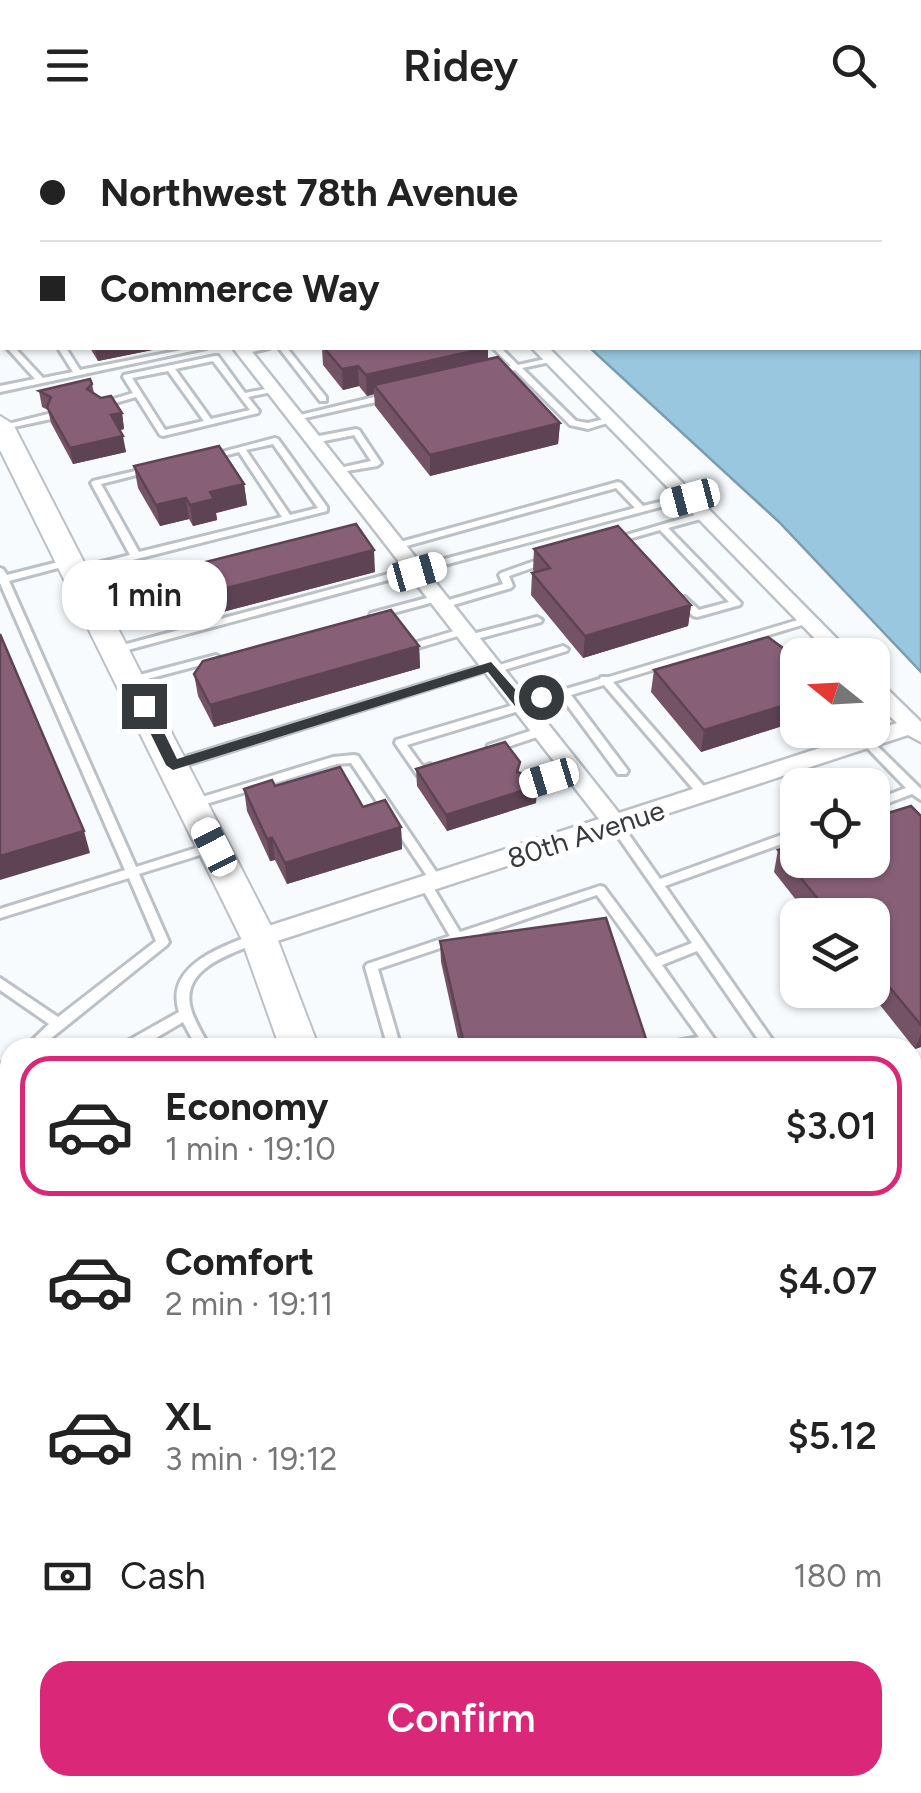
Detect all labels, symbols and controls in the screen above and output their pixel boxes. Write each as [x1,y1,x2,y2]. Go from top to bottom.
icon: menu [40,38,95,93]
text: Ridey [403,38,518,92]
icon: search [826,38,881,93]
text: Northwest 78th Avenue [100,170,518,216]
text: Commerce Way [100,266,380,312]
car [657,476,723,520]
car [384,549,450,595]
callout: 1 min [62,561,226,631]
text: 1 min [107,576,182,614]
north arrow [780,638,890,748]
map controls [780,638,890,1008]
route start [519,675,564,720]
route end [122,684,167,729]
car [516,755,582,801]
button: locate [780,768,890,878]
street label: 80th Avenue [503,793,669,875]
car [187,813,241,881]
button: layers [780,898,890,1008]
icon: car [45,1081,135,1171]
text: Economy [165,1084,328,1130]
text: $3.01 [786,1103,877,1149]
text: 1 min · 19:10 [165,1130,336,1168]
icon: car [45,1236,135,1326]
text: Comfort [165,1239,314,1285]
text: $4.07 [778,1258,877,1304]
text: 2 min · 19:11 [165,1285,333,1323]
icon: car [45,1391,135,1481]
text: XL [165,1394,211,1440]
text: $5.12 [787,1413,877,1459]
text: 3 min · 19:12 [165,1440,337,1478]
icon: cash [40,1549,95,1604]
text: Cash [120,1553,206,1599]
text: 180 m [793,1557,882,1595]
button: Confirm [40,1661,882,1776]

